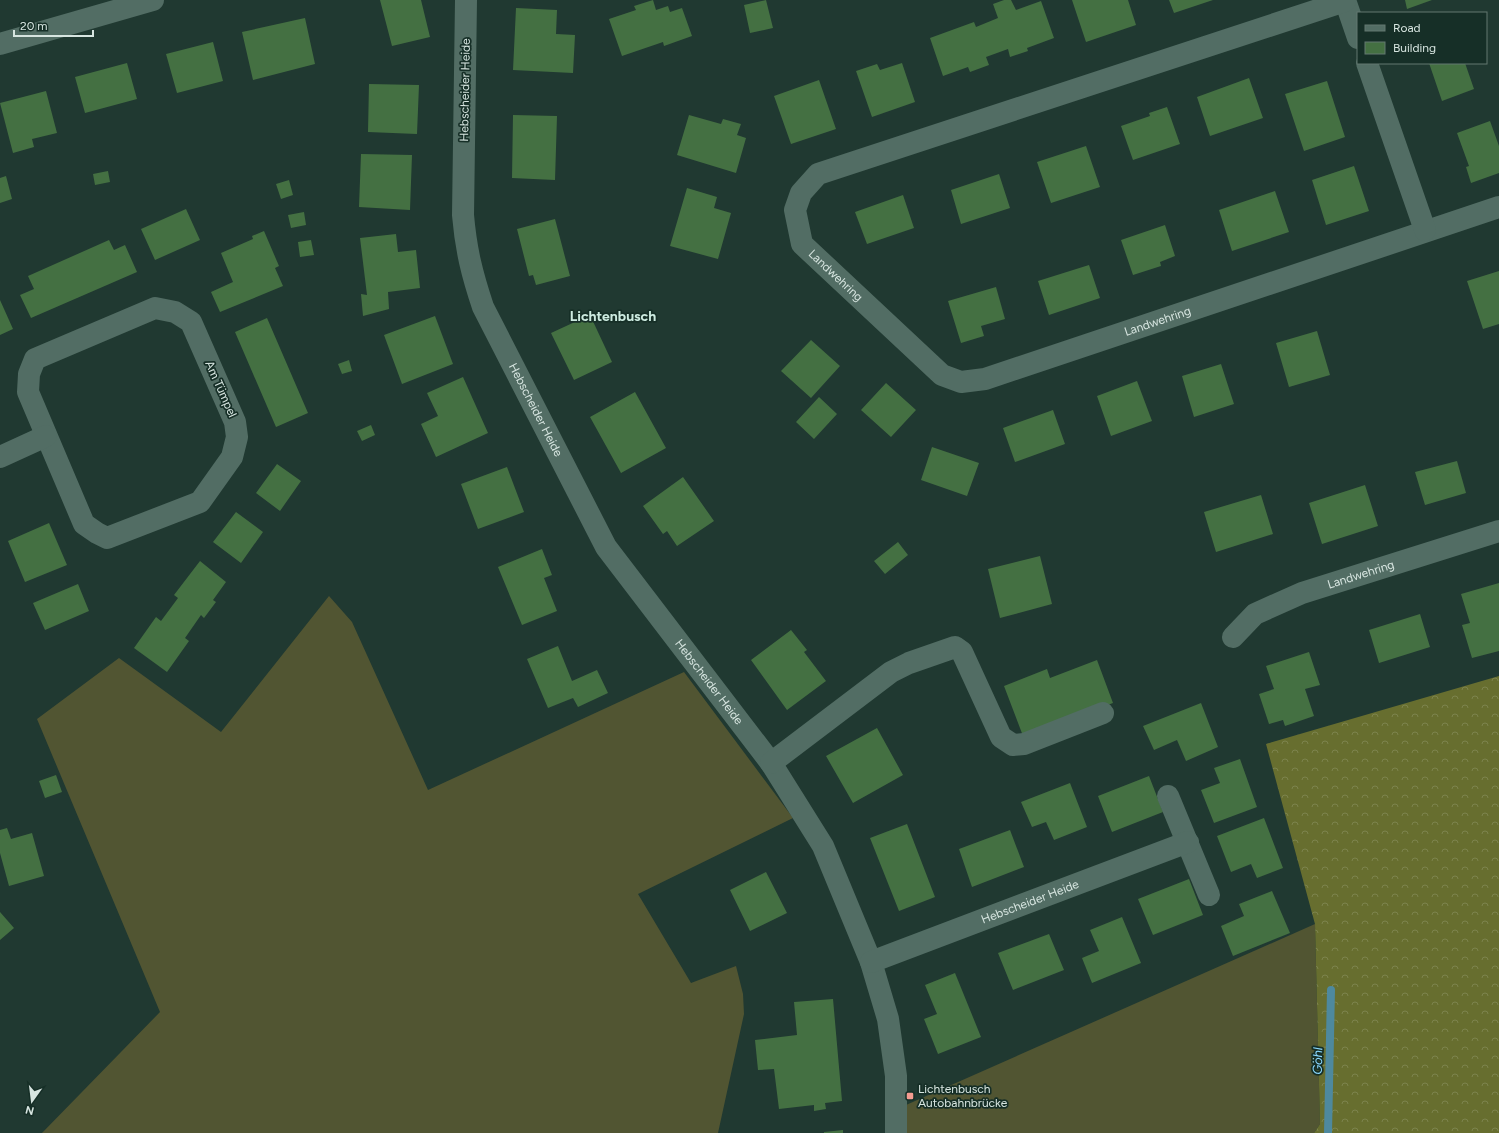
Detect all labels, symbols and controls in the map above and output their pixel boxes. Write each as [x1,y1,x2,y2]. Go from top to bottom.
scale bar [14,12,93,38]
legend [1357,12,1487,64]
text: 20 m [20,19,48,33]
text: Road [1393,21,1421,35]
street label: Hebscheider Heide [457,38,473,142]
text: Building [1393,41,1436,55]
street label: Landwehring [806,247,866,304]
street label: Landwehring [1122,304,1193,339]
district label: Lichtenbusch [570,308,656,325]
street label: Am Tümpel [202,358,240,420]
street label: Hebscheider Heide [506,361,566,459]
street label: Landwehring [1326,557,1396,592]
street label: Hebscheider Heide [672,637,746,728]
street label: Hebscheider Heide [979,877,1081,927]
water label: Göhl [1310,1047,1325,1075]
north arrow [12,1081,52,1121]
place label: Lichtenbusch Autobahnbrücke [918,1082,1008,1110]
marker: Lichtenbusch Autobahnbrücke [905,1091,915,1101]
text: N [24,1103,35,1118]

